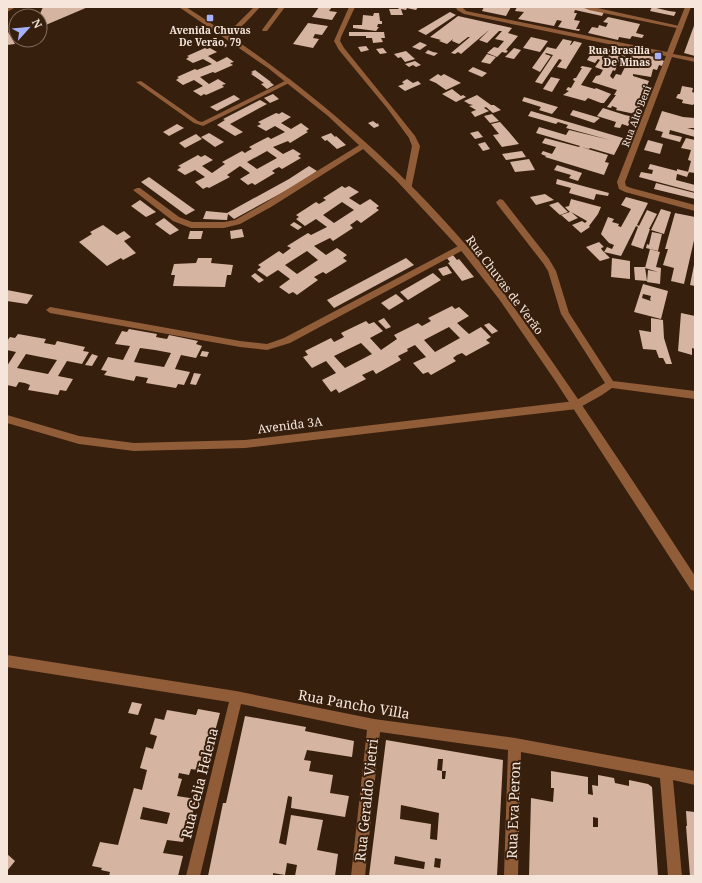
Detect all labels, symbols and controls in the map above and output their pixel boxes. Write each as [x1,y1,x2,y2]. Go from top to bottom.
north arrow [8,8,48,48]
marker: Avenida Chuvas De Verão, 79 [205,13,215,23]
text: N [29,16,46,31]
place label: Avenida Chuvas De Verão, 79 [170,23,251,49]
place label: Rua Brasília De Minas [588,43,650,69]
marker: Rua Brasília De Minas [653,51,663,61]
street label: Rua Alto Beni [618,83,654,149]
street label: Rua Chuvas de Verão [462,232,548,338]
street label: Avenida 3A [257,413,324,437]
street label: Rua Pancho Villa [297,685,411,723]
street label: Rua Celia Helena [176,726,222,840]
street label: Rua Geraldo Vietri [350,737,382,862]
street label: Rua Eva Peron [502,761,524,859]

